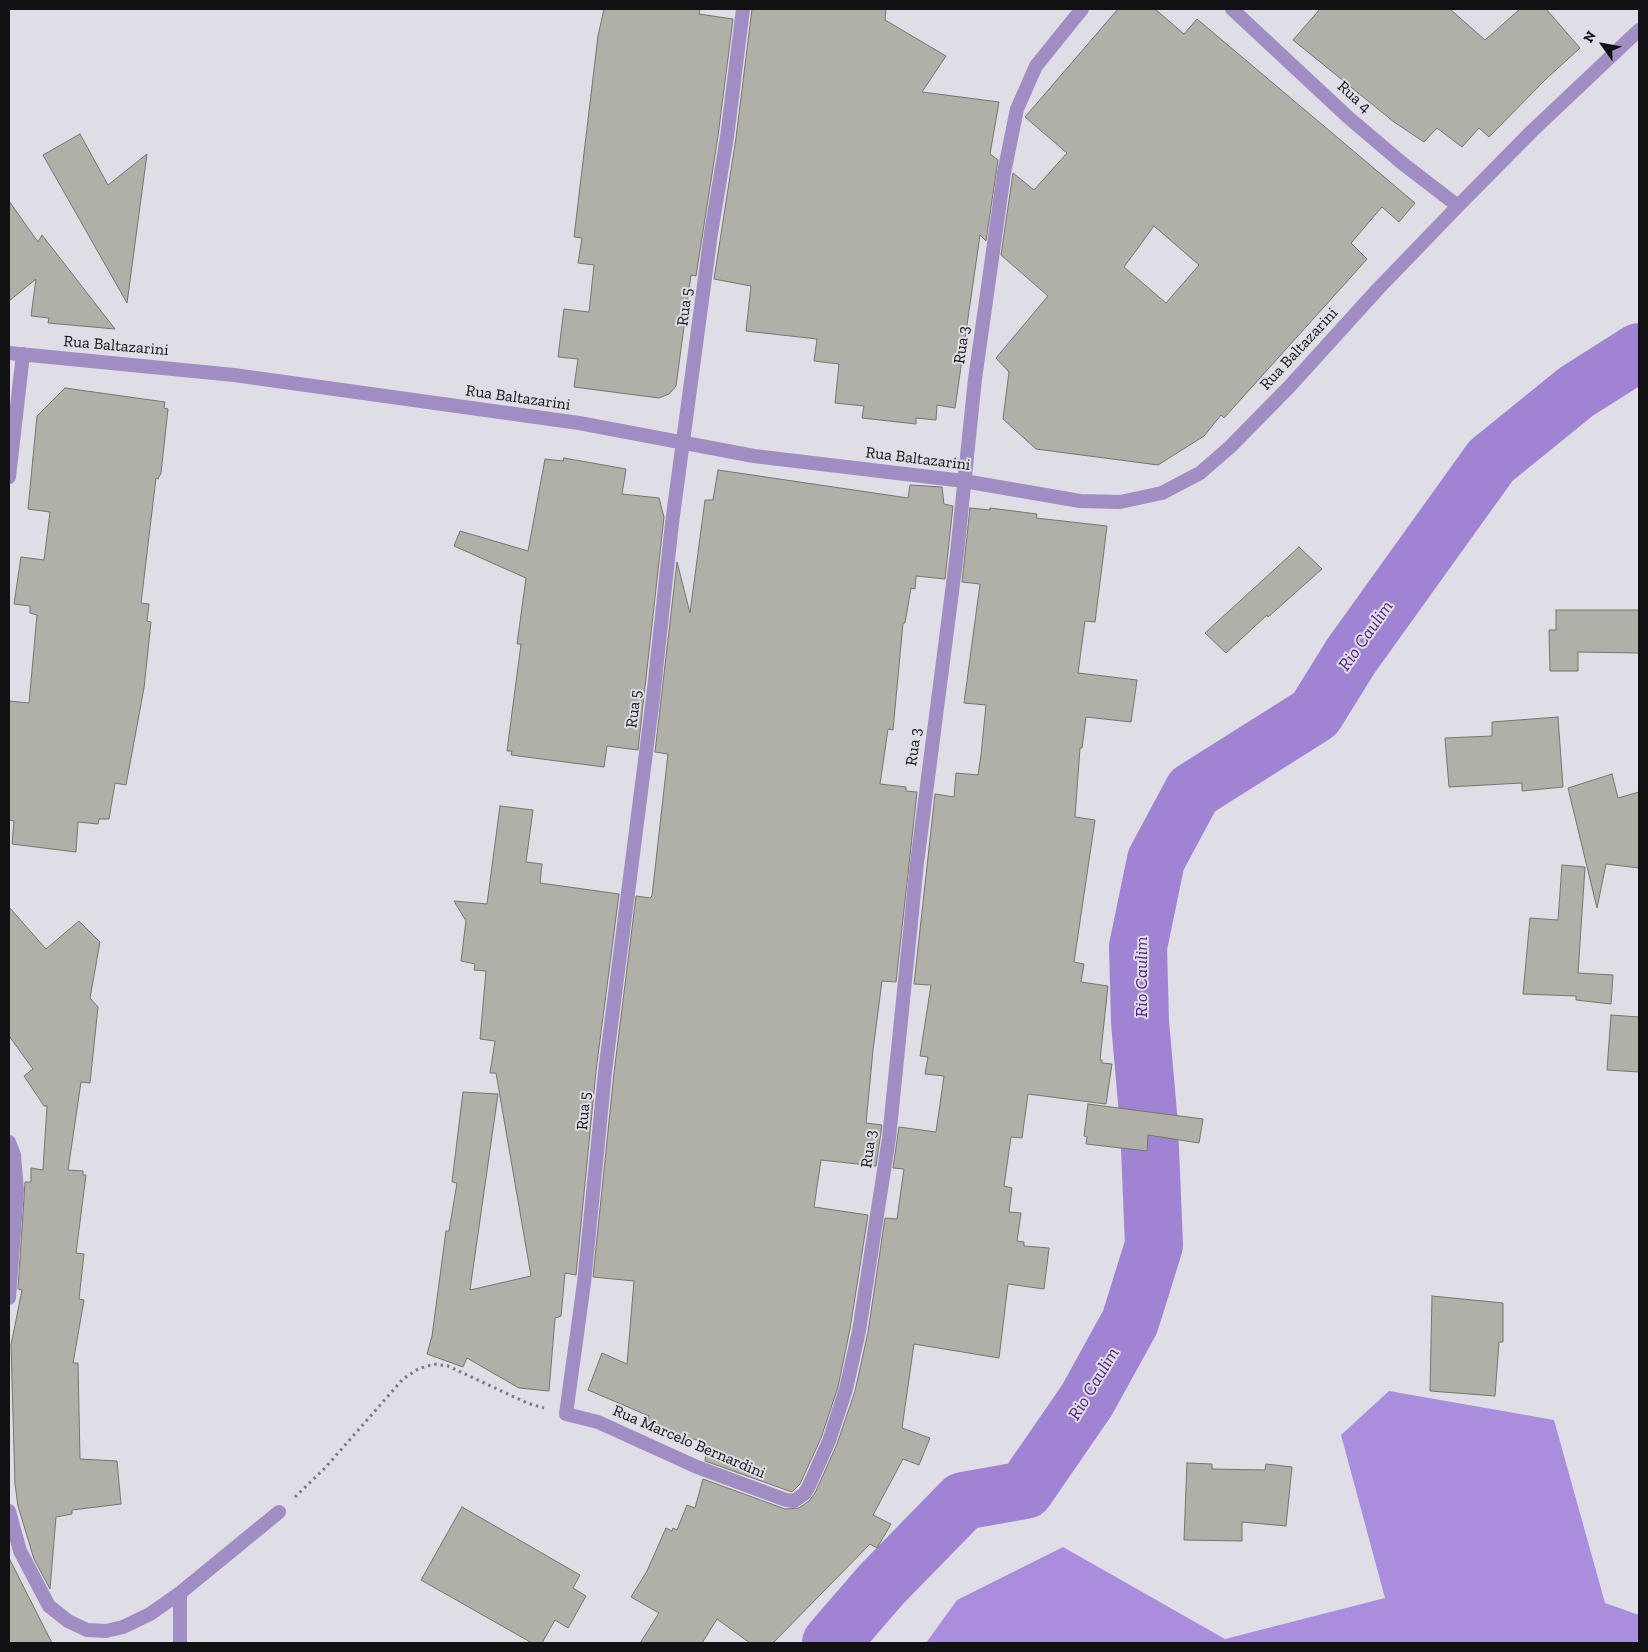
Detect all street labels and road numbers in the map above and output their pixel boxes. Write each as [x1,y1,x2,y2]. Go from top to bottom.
street label: Rua 4 [1333,77,1375,117]
street label: Rua 5 [673,287,697,327]
street label: Rua Baltazarini [1256,304,1342,394]
street label: Rua 3 [950,325,974,365]
street label: Rua Baltazarini [63,332,169,360]
street label: Rua Baltazarini [464,381,572,415]
street label: Rua Baltazarini [864,443,972,475]
street label: Rua 5 [622,689,646,729]
street label: Rua 3 [902,727,926,767]
street label: Rua 5 [573,1091,595,1131]
street label: Rua 3 [857,1129,881,1169]
street label: Rua Marcelo Bernardini [610,1401,768,1483]

